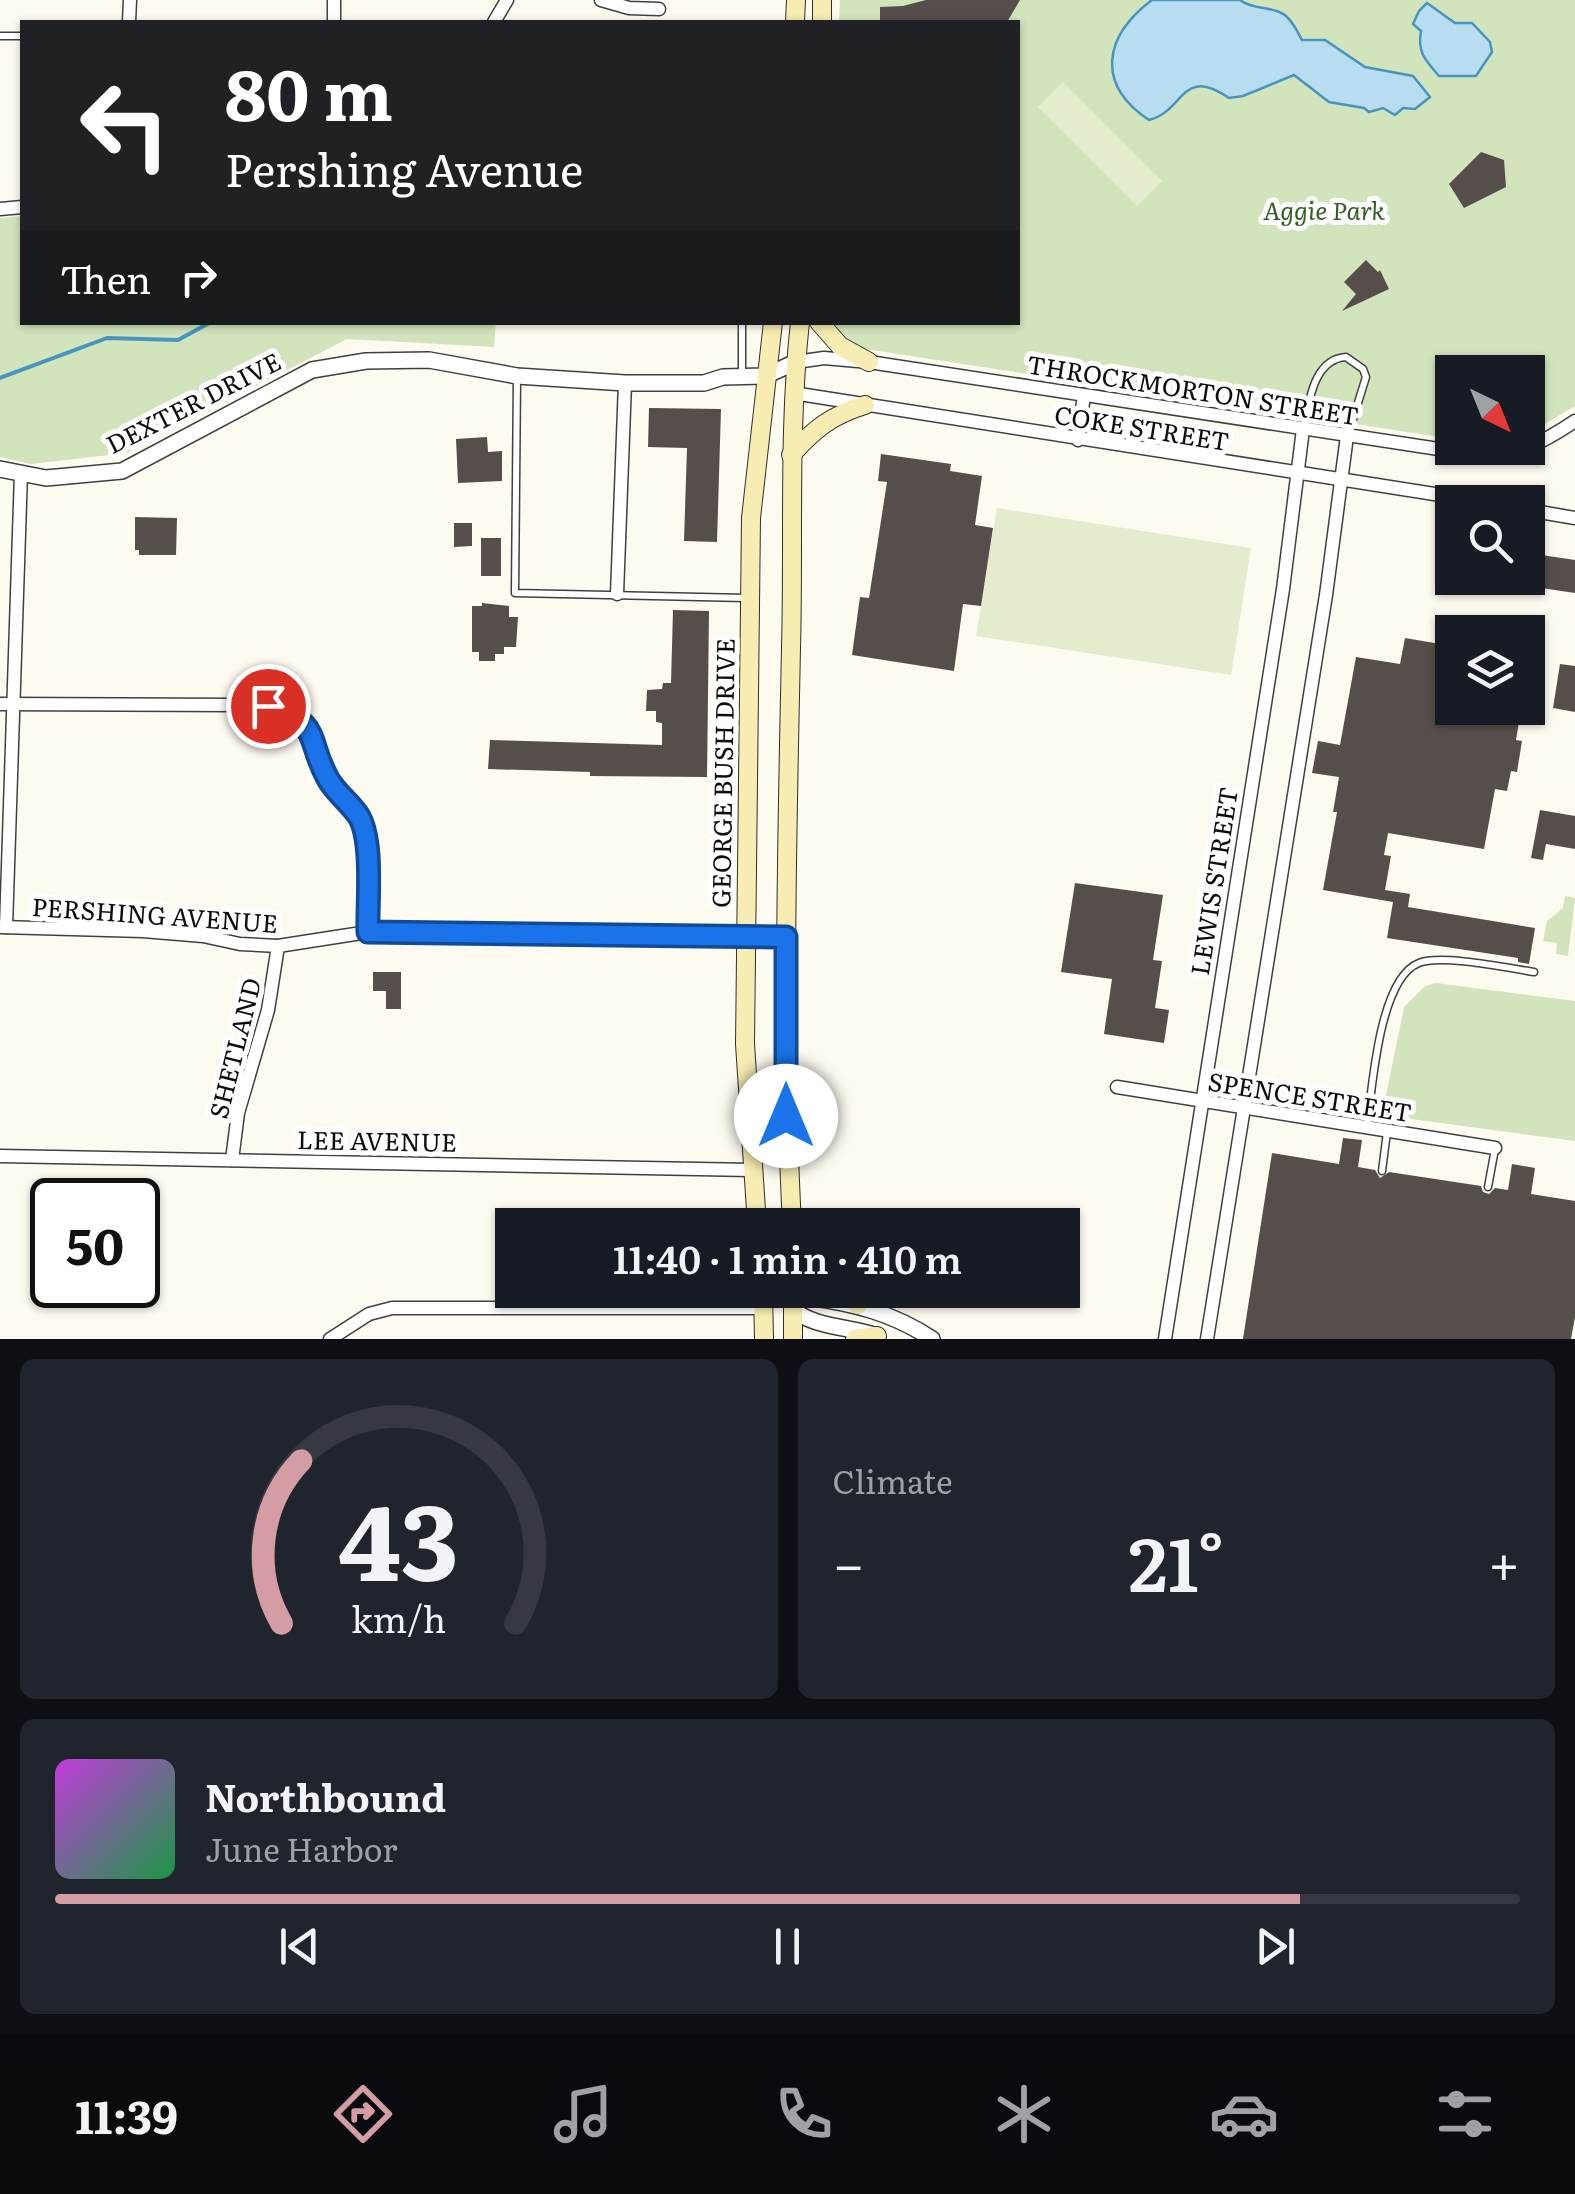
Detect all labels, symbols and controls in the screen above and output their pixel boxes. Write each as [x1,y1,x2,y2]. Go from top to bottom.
text: 80 m [225,39,393,143]
icon: left [60,60,190,190]
text: Pershing Avenue [225,134,583,201]
park label: Aggie Park [1263,191,1385,228]
text: Then [60,249,151,306]
icon: right [171,250,226,305]
street label: DEXTER DRIVE [99,342,287,462]
street label: THROCKMORTON STREET [1024,344,1362,434]
north arrow [1435,355,1545,465]
map controls [1435,355,1545,725]
street label: COKE STREET [1052,395,1232,459]
button: search [1435,485,1545,595]
button: layers [1435,615,1545,725]
street label: GEORGE BUSH DRIVE [701,638,743,908]
pin [226,664,311,749]
icon: arrive [241,679,296,734]
street label: LEWIS STREET [1180,784,1246,978]
street label: PERSHING AVENUE [31,887,279,941]
street label: SHETLAND [199,974,269,1122]
street label: SPENCE STREET [1206,1062,1414,1130]
position arrow [734,1064,838,1168]
street label: LEE AVENUE [297,1120,457,1160]
speed limit sign: 50 [30,1178,160,1308]
text: 11:40 · 1 min · 410 m [613,1229,962,1286]
text: Climate [833,1456,953,1504]
text: 43 [338,1459,459,1613]
text: 21° [1128,1504,1224,1615]
text: − [833,1520,865,1602]
text: + [1488,1520,1520,1602]
text: km/h [351,1591,446,1644]
text: Northbound [205,1767,446,1824]
text: June Harbor [205,1824,397,1872]
icon: previous [272,1919,327,1974]
icon: pause [760,1919,815,1974]
icon: next [1248,1919,1303,1974]
icon: directions [328,2079,398,2149]
icon: music [548,2079,618,2149]
icon: phone [769,2079,839,2149]
icon: climate [989,2079,1059,2149]
icon: car [1209,2079,1279,2149]
icon: filters [1430,2079,1500,2149]
text: 11:39 [75,2081,178,2148]

